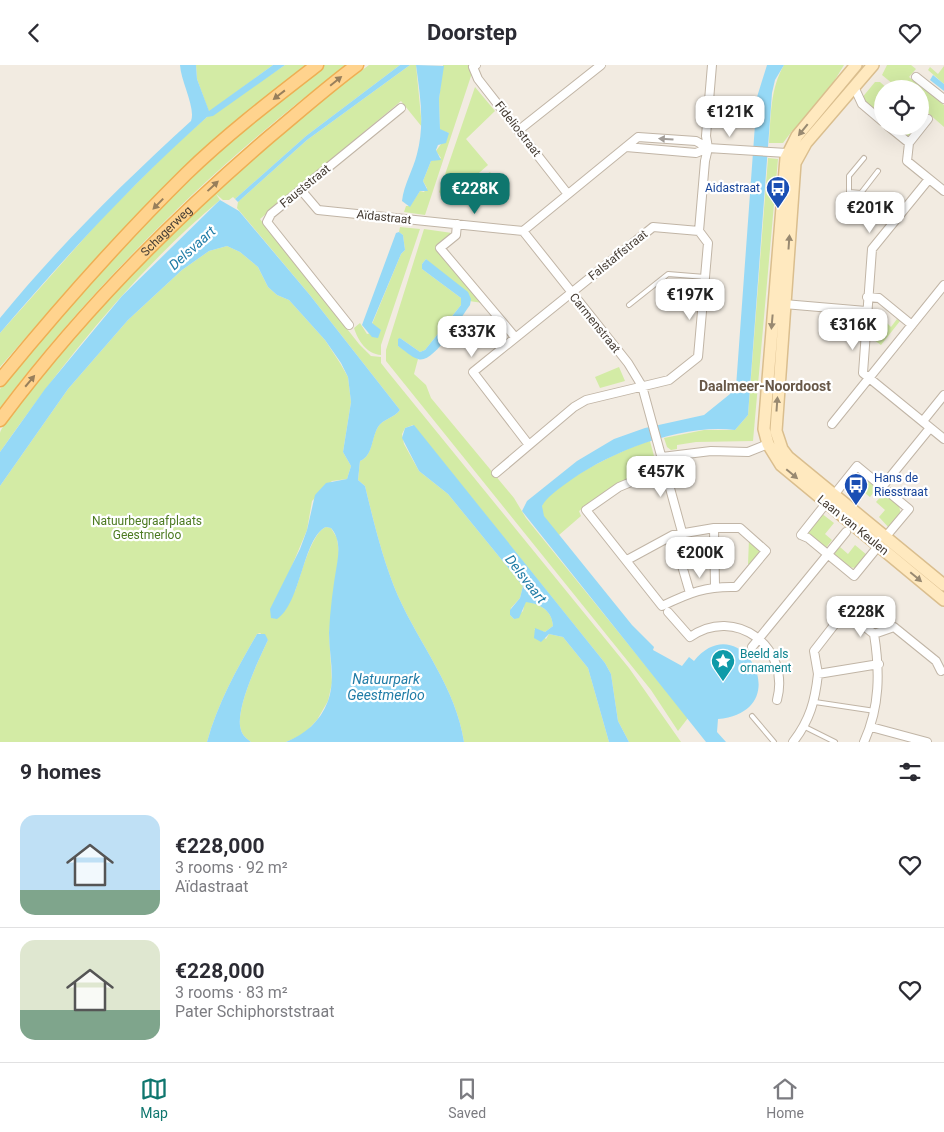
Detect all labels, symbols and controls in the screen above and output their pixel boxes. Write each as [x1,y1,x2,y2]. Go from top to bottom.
icon: back [20,19,48,47]
icon: heart [896,19,924,47]
text: Doorstep [427,20,517,45]
one-way arrow [329,75,342,86]
map controls [874,80,929,135]
button: locate [874,80,929,135]
one-way arrow [273,89,286,100]
pin: €121K [695,95,765,138]
street label: Fideliostraat [492,99,544,159]
text: €121K [707,102,753,121]
one-way arrow [797,123,808,136]
one-way arrow [658,135,674,143]
street label: Fauststraat [277,161,333,211]
pin: €228K [440,173,510,215]
bus stop icon: Aidastraat [765,175,791,209]
text: €228K [452,179,498,198]
one-way arrow [206,180,218,192]
place label: Aidastraat [705,181,760,195]
pin: €201K [835,191,905,234]
one-way arrow [152,197,164,209]
text: €201K [847,198,893,217]
street label: Schagerweg [138,203,195,259]
street label: Aïdastraat [356,207,412,227]
water label: Delsvaart [165,223,219,273]
street label: Falstaffstraat [586,227,650,283]
one-way arrow [785,233,793,249]
pin: €197K [655,279,725,321]
text: €197K [667,285,713,304]
street label: Carmenstraat [567,290,623,356]
pin: €316K [818,309,888,351]
one-way arrow [768,314,776,330]
pin: €337K [437,315,507,358]
text: €316K [830,315,876,334]
text: €337K [449,322,495,341]
one-way arrow [24,375,35,388]
district label: Daalmeer-Noordoost [699,378,831,394]
one-way arrow [773,395,781,411]
pin: €457K [626,455,696,498]
text: €457K [638,462,684,481]
one-way arrow [785,469,798,480]
place label: Hans de Riesstraat [874,471,928,499]
bus stop icon: Hans de Riesstraat [843,472,869,506]
street label: Laan van Keulen [815,492,891,558]
park label: Natuurbegraafplaats Geestmerloo [92,514,202,542]
pin: €200K [665,537,735,579]
text: €200K [677,543,723,562]
water label: Delsvaart [502,552,550,607]
one-way arrow [910,571,922,583]
pin: €228K [826,595,896,638]
text: €228K [838,602,884,621]
place label: Beeld als ornament [740,647,792,675]
place icon: Beeld als ornament [710,648,736,682]
water label: Natuurpark Geestmerloo [347,671,425,703]
icon: filters [896,758,924,786]
text: 9 homes [20,760,101,784]
text: €228,000 [175,834,265,858]
icon: home [60,835,120,895]
icon: heart [896,851,924,879]
text: 3 rooms · 92 m² [175,858,288,877]
text: Aïdastraat [175,877,248,896]
text: €228,000 [175,959,265,983]
icon: home [60,960,120,1020]
icon: heart [896,976,924,1004]
text: 3 rooms · 83 m² [175,983,288,1002]
text: Pater Schiphorststraat [175,1002,334,1021]
tab: Map [140,1075,168,1121]
tab: Saved [448,1075,486,1121]
tab: Home [766,1075,804,1121]

